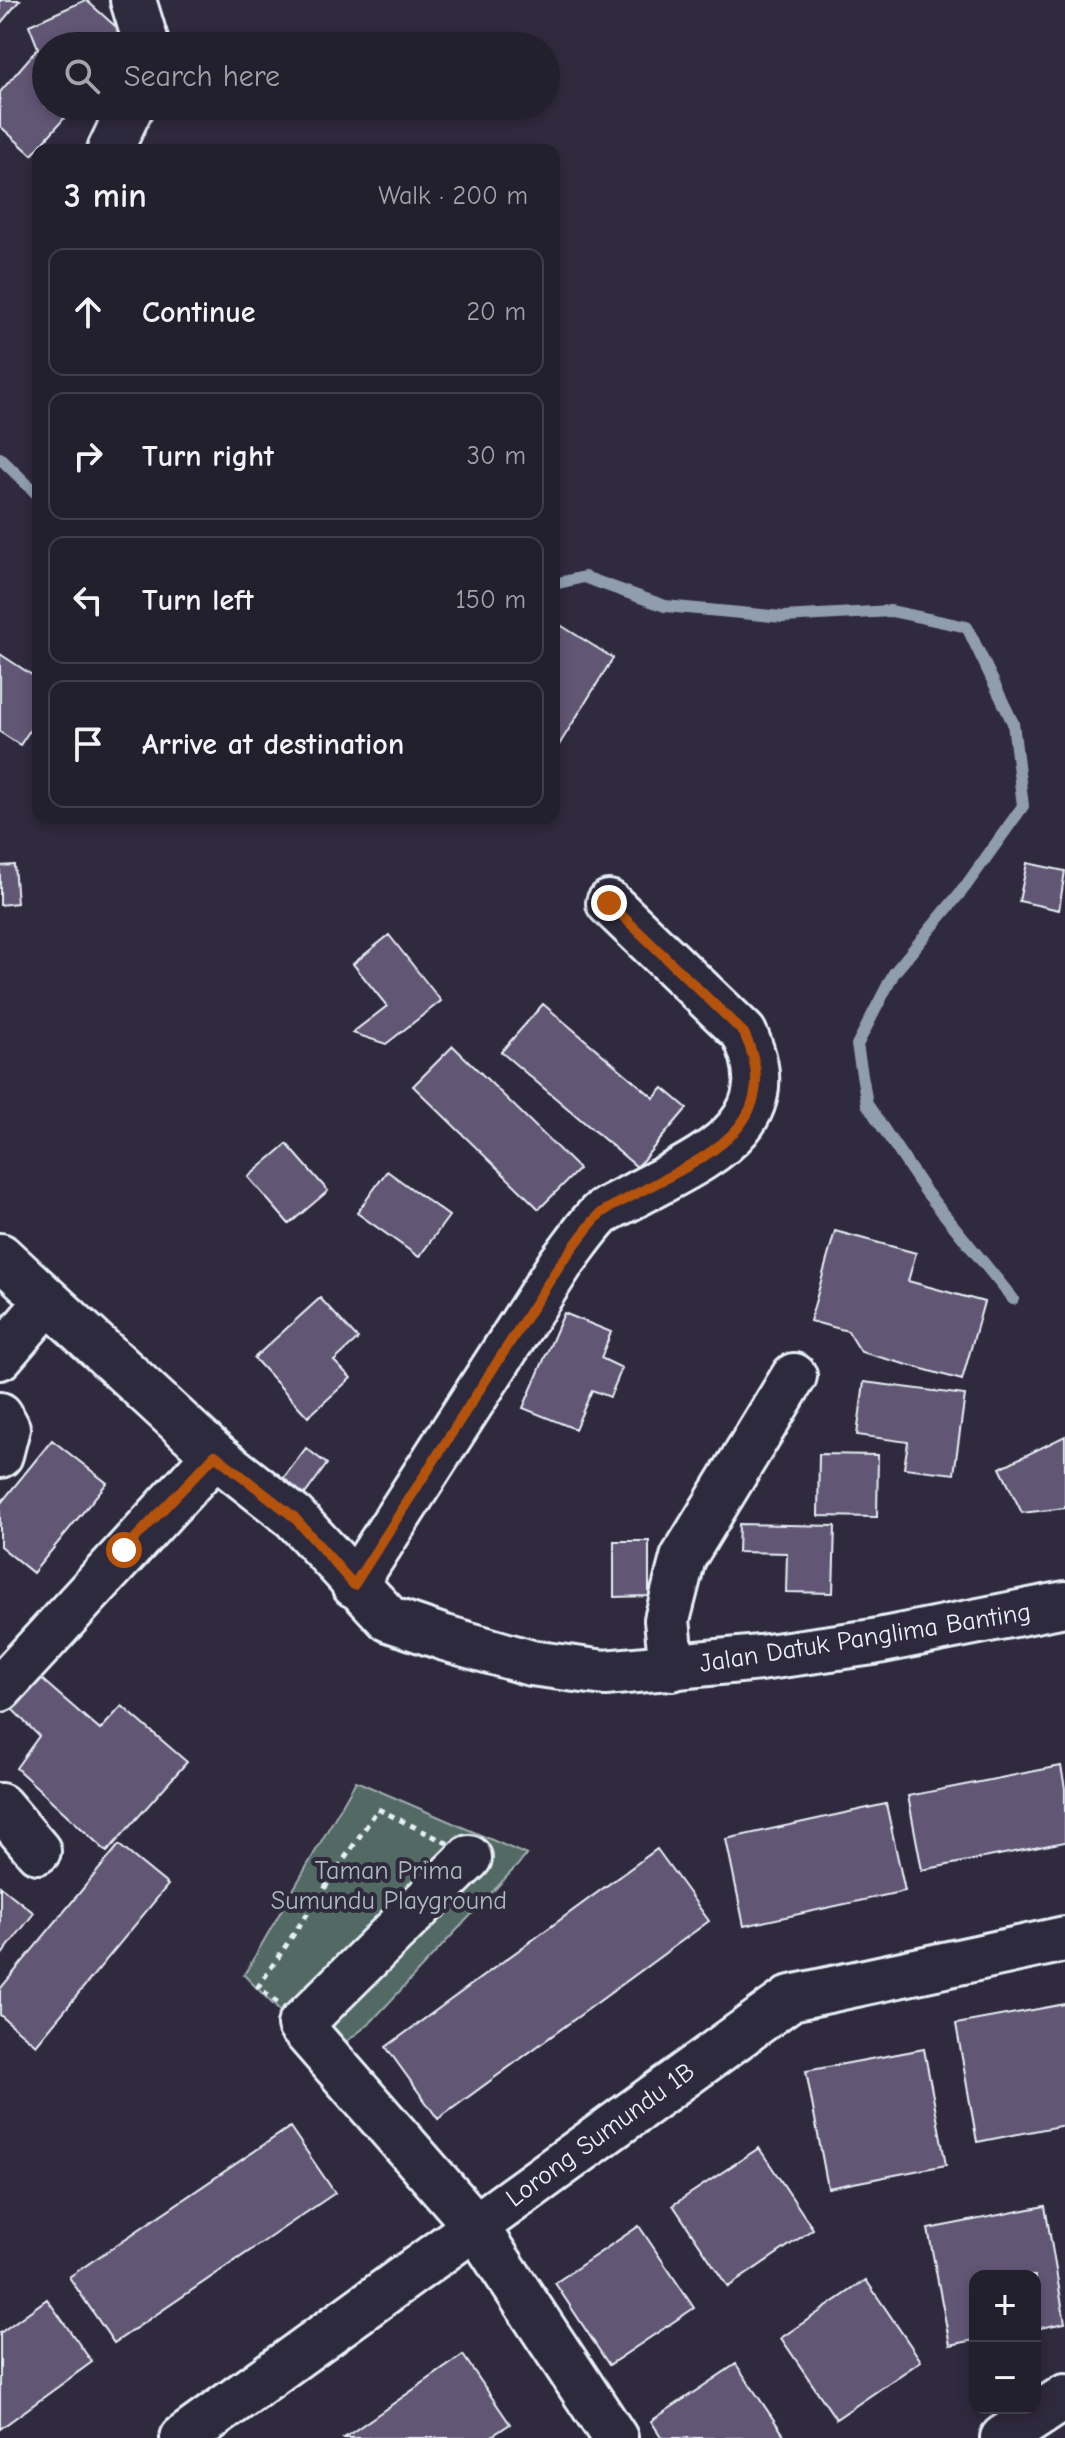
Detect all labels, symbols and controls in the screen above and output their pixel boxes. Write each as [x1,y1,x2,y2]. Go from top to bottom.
search box [32,32,560,120]
icon: search [60,54,104,98]
text: Search here [124,59,280,94]
text: 3 min [64,176,147,216]
text: Walk · 200 m [378,181,528,211]
icon: ahead [66,290,110,334]
text: Continue [142,295,256,330]
text: 20 m [466,297,526,327]
icon: right [66,434,110,478]
text: Turn right [142,439,274,474]
text: 30 m [467,441,526,471]
icon: left [66,578,110,622]
text: Turn left [142,583,254,618]
text: 150 m [456,585,526,615]
icon: arrive [66,722,110,766]
text: Arrive at destination [142,727,404,762]
route end [591,885,627,921]
route start [106,1532,142,1568]
street label: Jalan Datuk Panglima Banting [697,1597,1033,1679]
park label: Taman Prima Sumundu Playground [271,1856,507,1916]
street label: Lorong Sumundu 1B [500,2056,701,2213]
map controls [969,2270,1041,2414]
button: + [969,2270,1041,2342]
button: − [969,2342,1041,2414]

